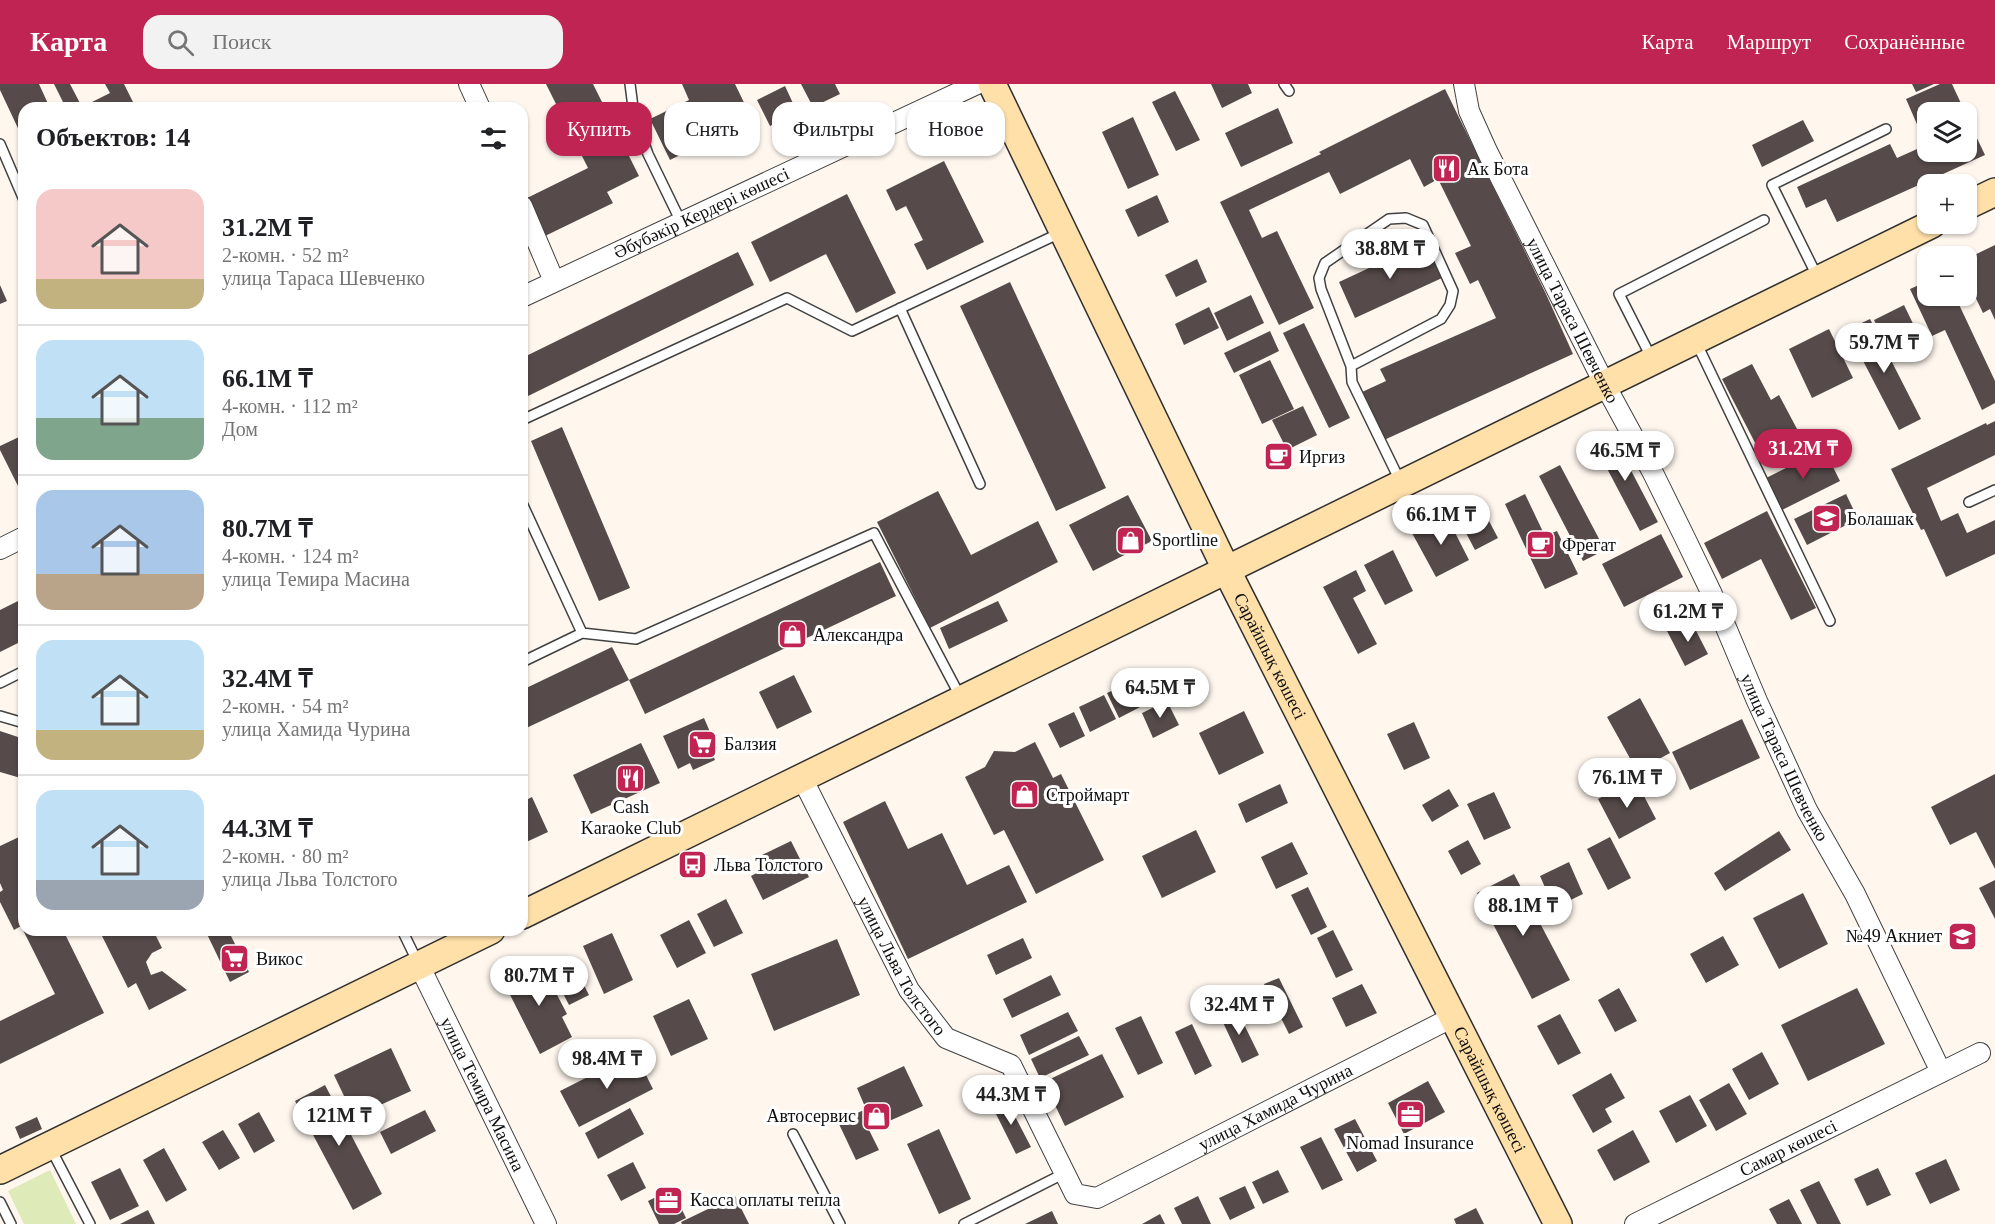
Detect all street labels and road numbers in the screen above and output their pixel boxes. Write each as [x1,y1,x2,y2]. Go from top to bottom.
street label: Әбубәкір Кердері көшесі [610,163,792,263]
street label: улица Тараса Шевченко [1522,234,1623,406]
street label: Сарайшық көшесі [1230,589,1310,722]
street label: улица Тараса Шевченко [1737,671,1833,845]
street label: улица Льва Толстого [853,893,950,1039]
street label: улица Темира Масина [436,1014,529,1175]
street label: Сарайшық көшесі [1449,1023,1530,1156]
street label: улица Хамида Чурина [1195,1060,1356,1155]
street label: Самар көшесі [1736,1116,1840,1181]

